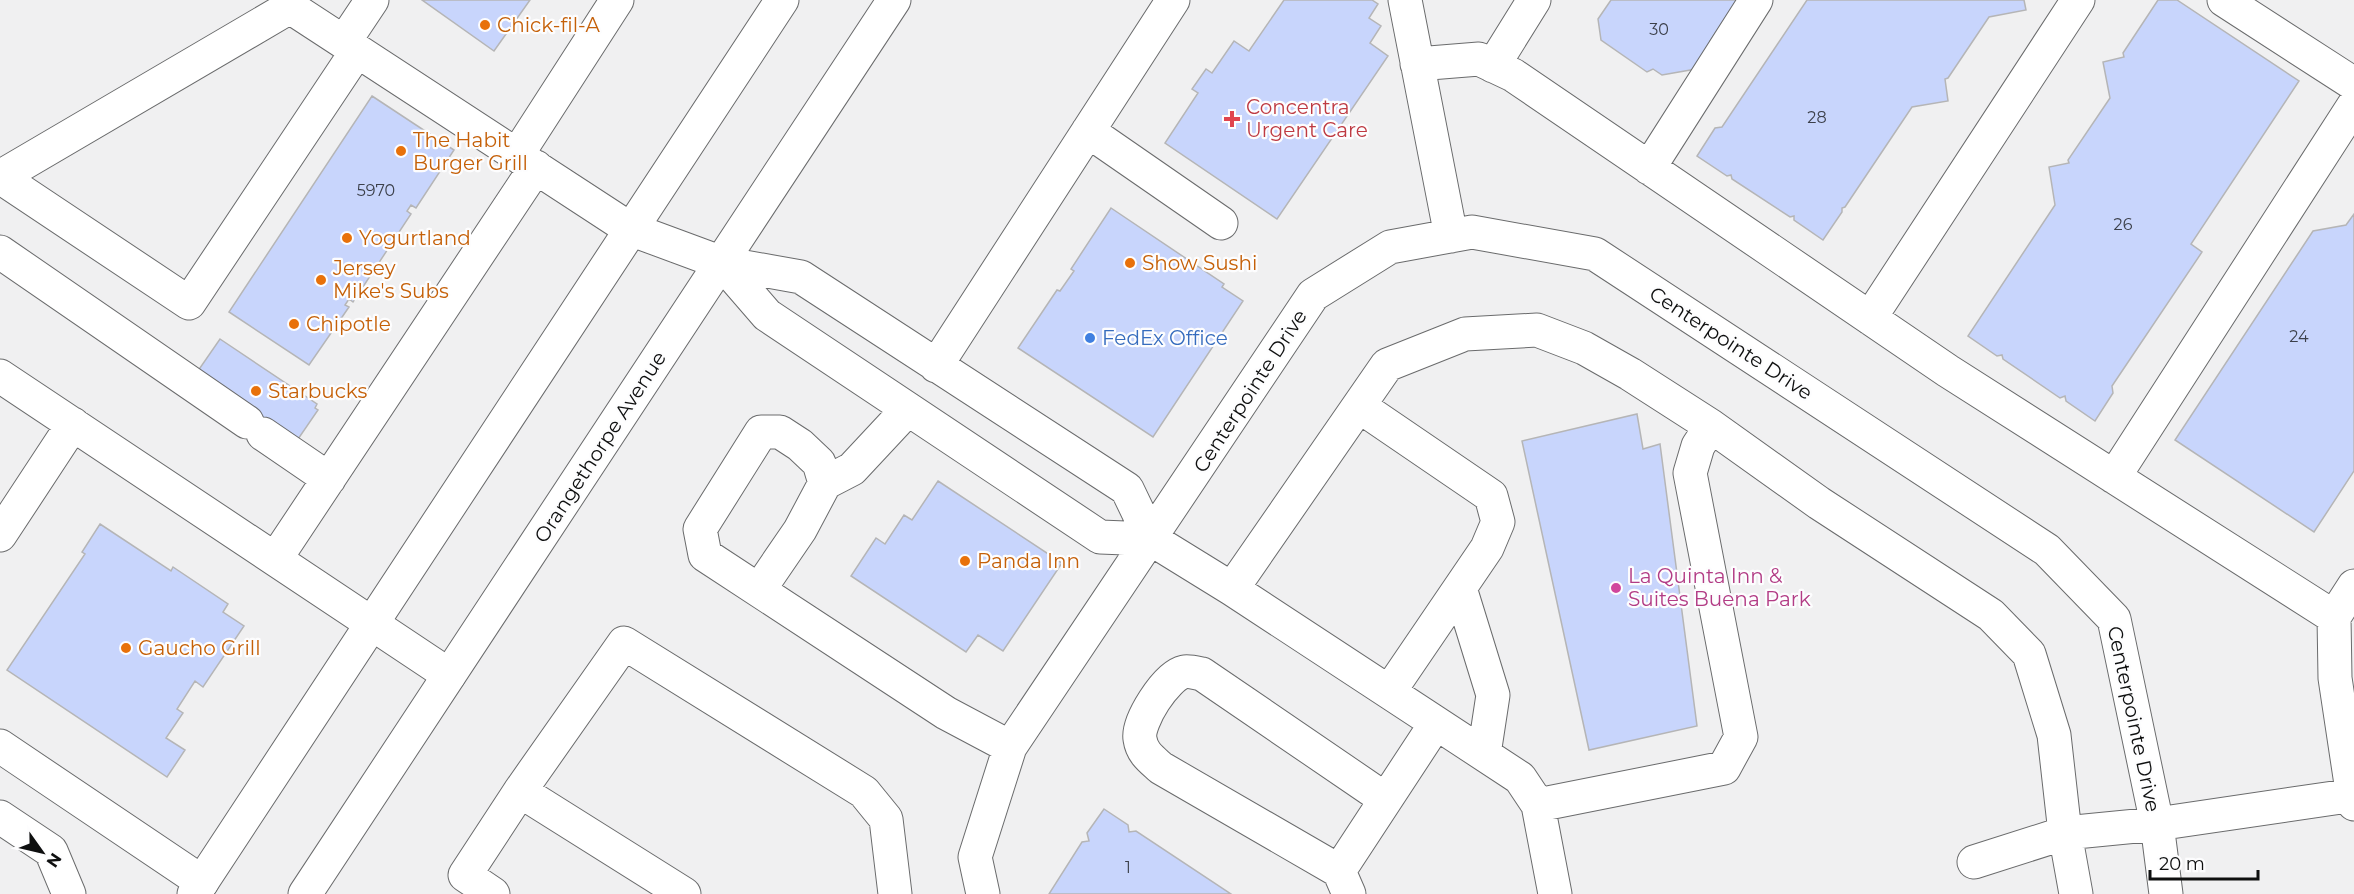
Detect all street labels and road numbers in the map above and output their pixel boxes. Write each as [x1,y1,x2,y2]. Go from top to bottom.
street label: Centerpointe Drive [1645,281,1817,405]
street label: Centerpointe Drive [1188,305,1312,477]
street label: Orangethorpe Avenue [529,347,671,547]
street label: Centerpointe Drive [2103,624,2165,814]

